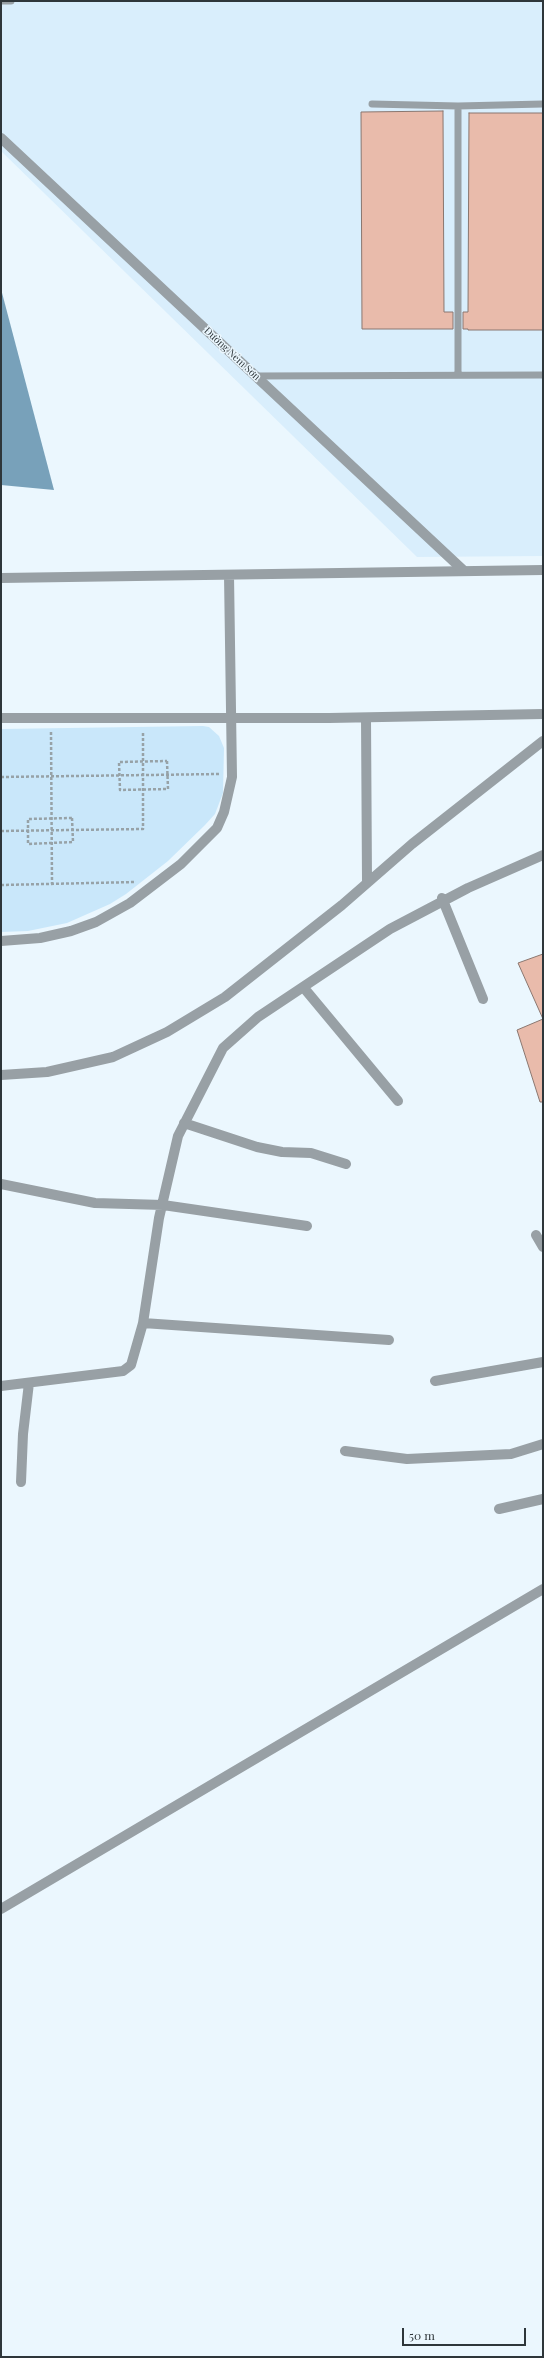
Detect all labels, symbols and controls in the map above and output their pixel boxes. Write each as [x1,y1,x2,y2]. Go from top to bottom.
street label: Đường Ném Sơn [201,325,263,383]
scale bar [404,2320,528,2346]
text: 50 m [409,2327,435,2343]

